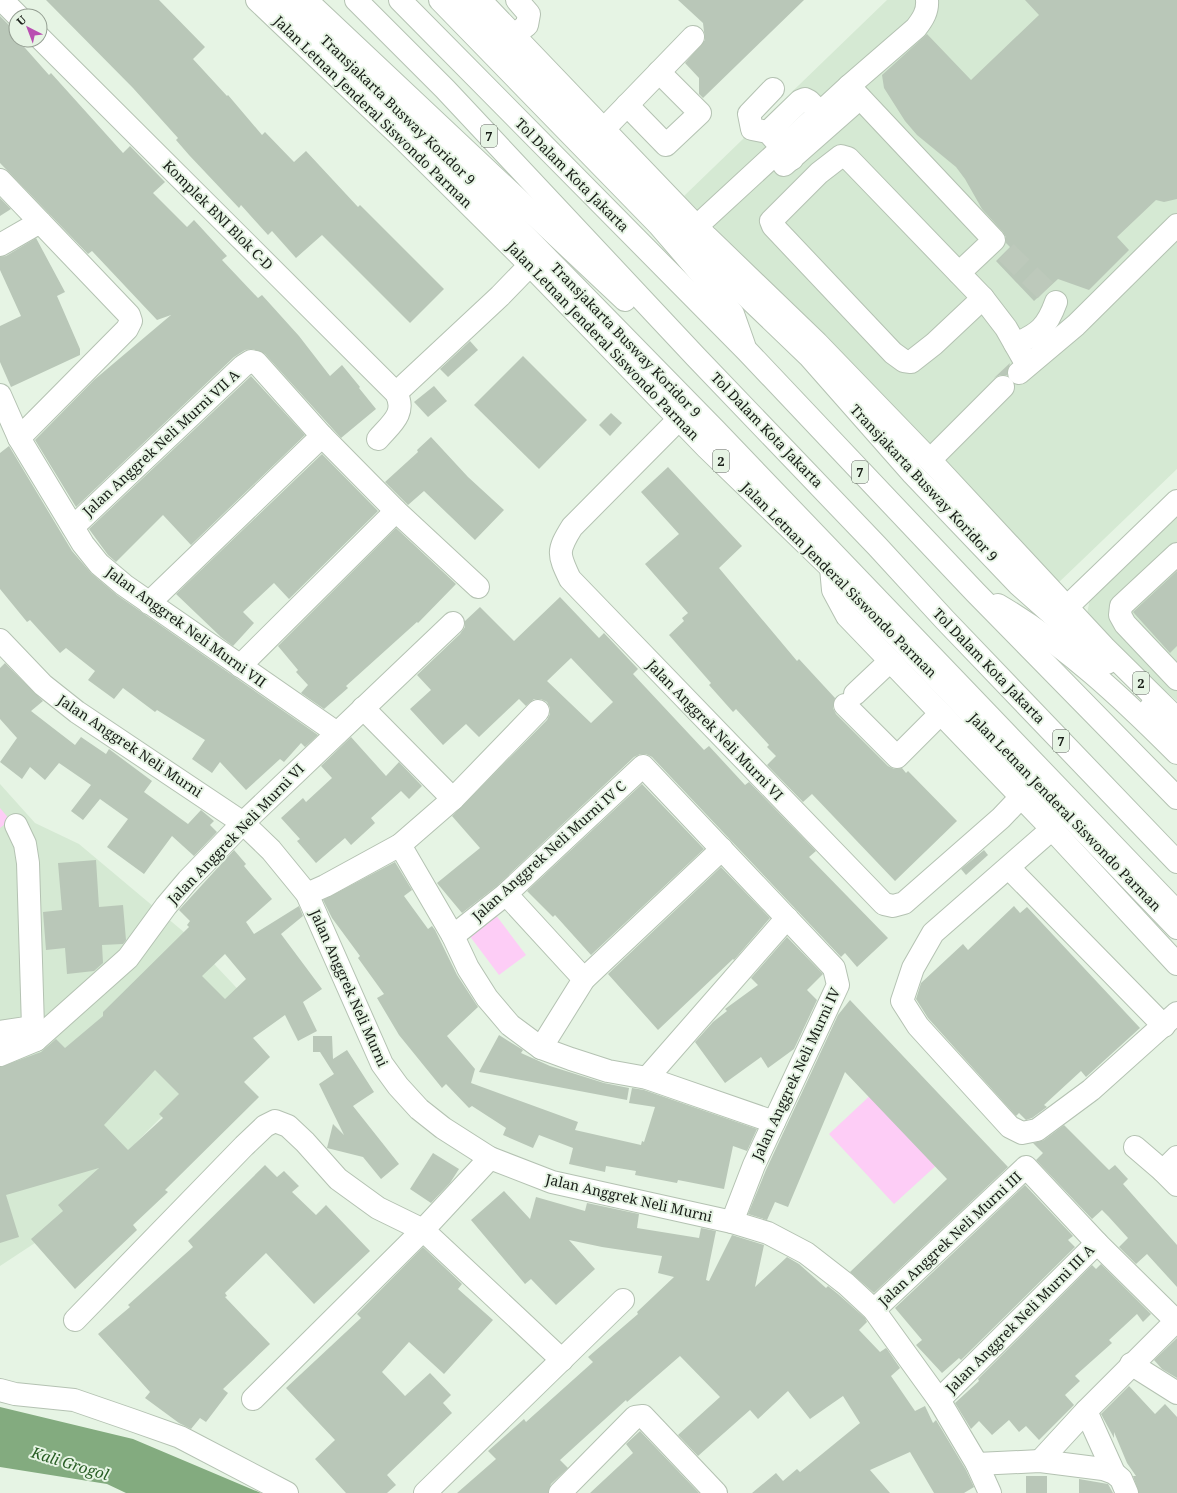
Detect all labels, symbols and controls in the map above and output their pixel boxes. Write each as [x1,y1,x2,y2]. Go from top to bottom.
north arrow [8,8,48,48]
text: U [13,11,30,29]
street label: Jalan Letnan Jenderal Siswondo Parman [269,11,477,212]
street label: Transjakarta Busway Koridor 9 [317,30,480,189]
street label: Tol Dalam Kota Jakarta [511,114,633,236]
road number: 7 [481,125,497,147]
street label: Komplek BNI Blok C-D [159,156,277,274]
street label: Jalan Letnan Jenderal Siswondo Parman [502,236,704,444]
street label: Transjakarta Busway Koridor 9 [547,258,706,421]
street label: Jalan Anggrek Neli Murni VII A [78,365,243,521]
street label: Tol Dalam Kota Jakarta [707,368,828,492]
street label: Transjakarta Busway Koridor 9 [846,400,1002,565]
road number: 2 [713,450,729,472]
road number: 7 [852,461,868,483]
street label: Jalan Letnan Jenderal Siswondo Parman [737,477,941,682]
street label: Jalan Anggrek Neli Murni VII [102,561,270,691]
street label: Tol Dalam Kota Jakarta [929,604,1050,728]
street label: Jalan Anggrek Neli Murni VI [642,654,788,804]
road number: 2 [1133,672,1149,694]
street label: Jalan Anggrek Neli Murni [53,690,207,801]
street label: Jalan Letnan Jenderal Siswondo Parman [964,707,1166,915]
road number: 7 [1053,730,1069,752]
street label: Jalan Anggrek Neli Murni VI [163,759,308,909]
street label: Jalan Anggrek Neli Murni IV C [467,776,630,926]
street label: Jalan Anggrek Neli Murni [306,905,393,1070]
street label: Jalan Anggrek Neli Murni IV [747,984,844,1164]
street label: Jalan Anggrek Neli Murni III [873,1167,1025,1311]
street label: Jalan Anggrek Neli Murni [543,1169,715,1226]
street label: Jalan Anggrek Neli Murni III A [940,1240,1098,1398]
water label: Kali Grogol [28,1442,112,1484]

